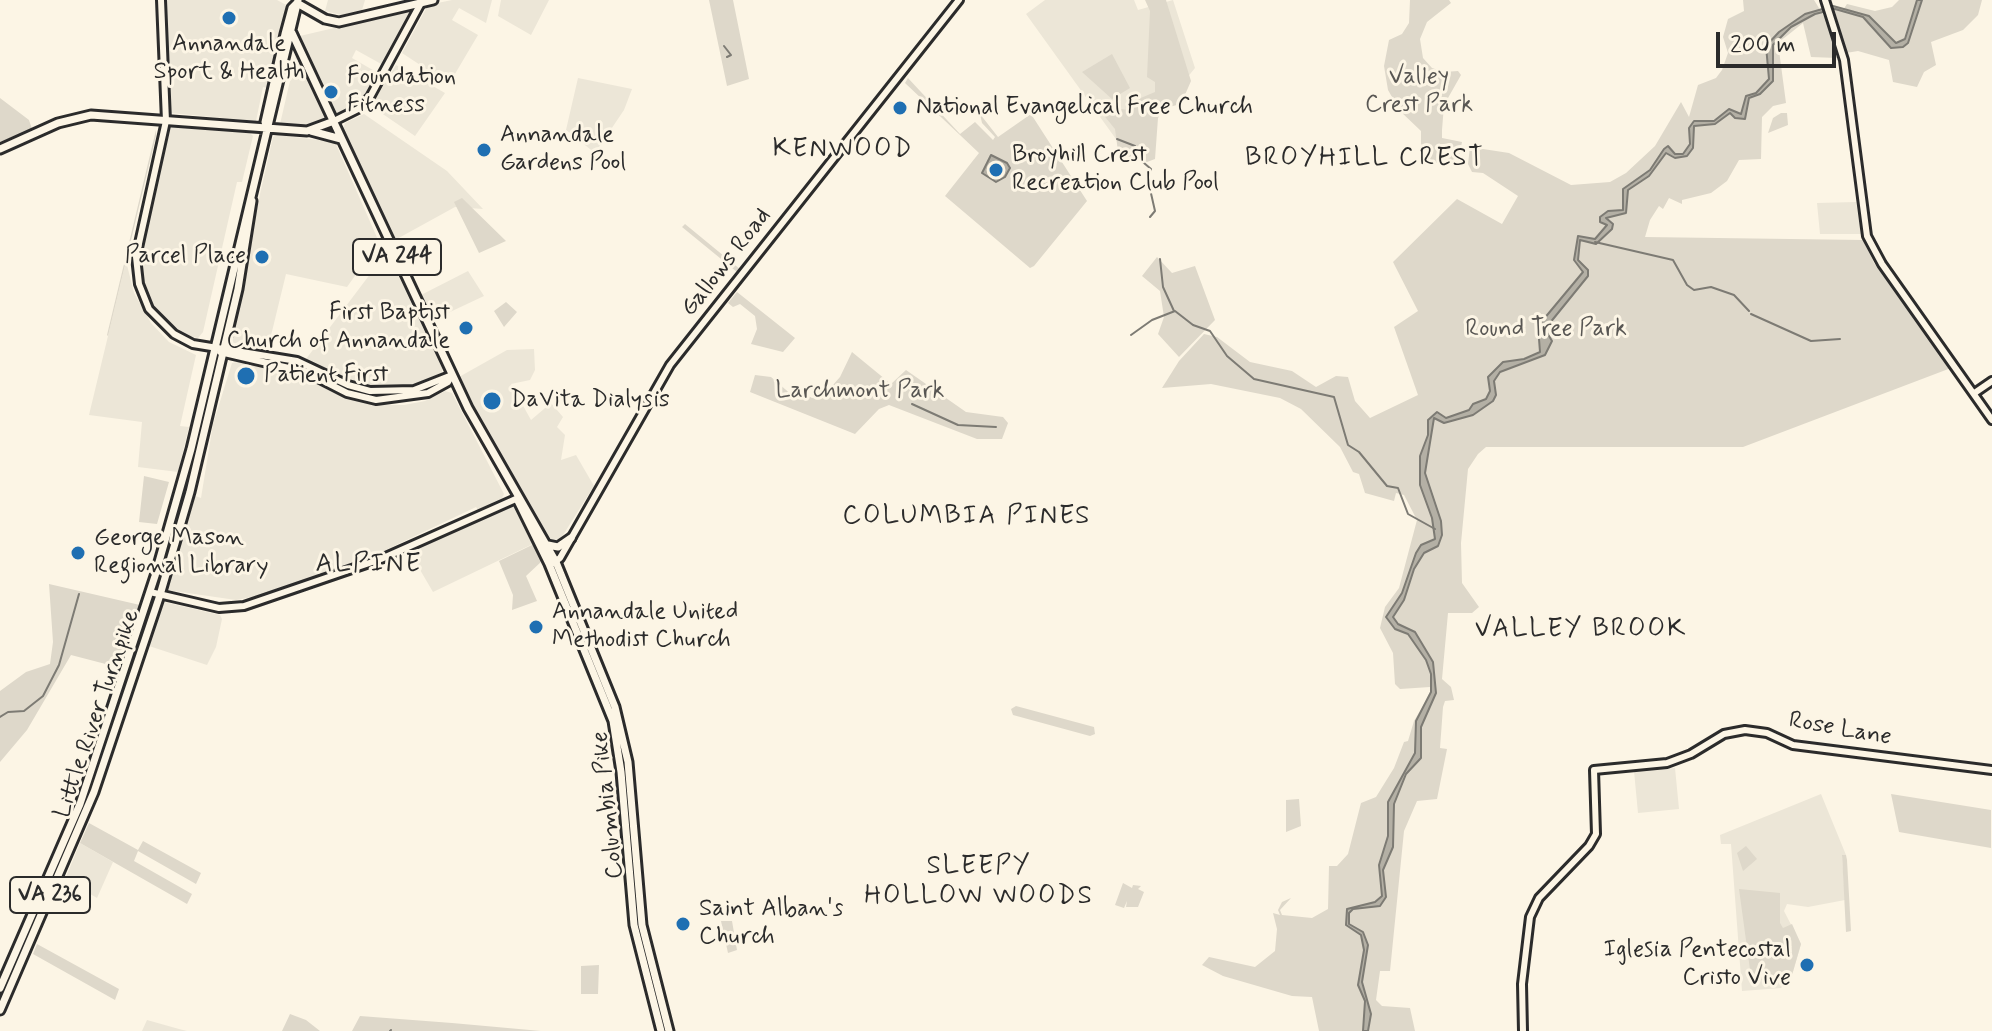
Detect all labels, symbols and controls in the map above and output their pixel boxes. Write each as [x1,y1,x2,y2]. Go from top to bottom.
marker: Annandale Sport & Health [220,9,238,27]
scale bar [1720,16,1840,66]
text: 200 m [1730,30,1796,61]
place label: Annandale Sport & Health [154,31,304,87]
place label: Foundation Fitness [347,64,456,120]
park label: Valley Crest Park [1365,64,1473,120]
marker: Foundation Fitness [322,83,340,101]
place label: National Evangelical Free Church [916,94,1253,122]
marker: National Evangelical Free Church [891,99,909,117]
place label: Annandale Gardens Pool [500,122,626,178]
district label: KENWOOD [774,135,912,167]
marker: Annandale Gardens Pool [475,141,493,159]
place label: Broyhill Crest Recreation Club Pool [1012,142,1219,198]
district label: BROYHILL CREST [1246,144,1484,176]
marker: Broyhill Crest Recreation Club Pool [987,161,1005,179]
street label: Gallows Road [676,203,778,323]
road number: VA 244 [353,239,441,275]
place label: Parcel Place [125,243,246,271]
marker: Parcel Place [253,248,271,266]
place label: First Baptist Church of Annandale [227,300,450,356]
park label: Round Tree Park [1465,316,1627,344]
marker: First Baptist Church of Annandale [457,319,475,337]
place label: Patient First [264,362,388,390]
marker: Patient First [235,365,257,387]
park label: Larchmont Park [776,378,944,406]
place label: DaVita Dialysis [510,387,670,415]
marker: DaVita Dialysis [481,390,503,412]
district label: COLUMBIA PINES [846,502,1088,534]
place label: George Mason Regional Library [94,525,268,581]
marker: George Mason Regional Library [69,544,87,562]
district label: ALPINE [316,550,422,582]
place label: Annandale United Methodist Church [552,599,738,655]
street label: Little River Turnpike [49,606,147,822]
district label: VALLEY BROOK [1477,615,1685,647]
marker: Annandale United Methodist Church [527,618,545,636]
street label: Rose Lane [1786,707,1894,753]
street label: Columbia Pike [587,730,631,880]
district label: SLEEPY HOLLOW WOODS [867,852,1091,914]
road number: VA 236 [10,877,90,913]
place label: Saint Alban's Church [699,896,843,952]
marker: Saint Alban's Church [674,915,692,933]
place label: Iglesia Pentecostal Cristo Vive [1604,937,1791,993]
marker: Iglesia Pentecostal Cristo Vive [1798,956,1816,974]

